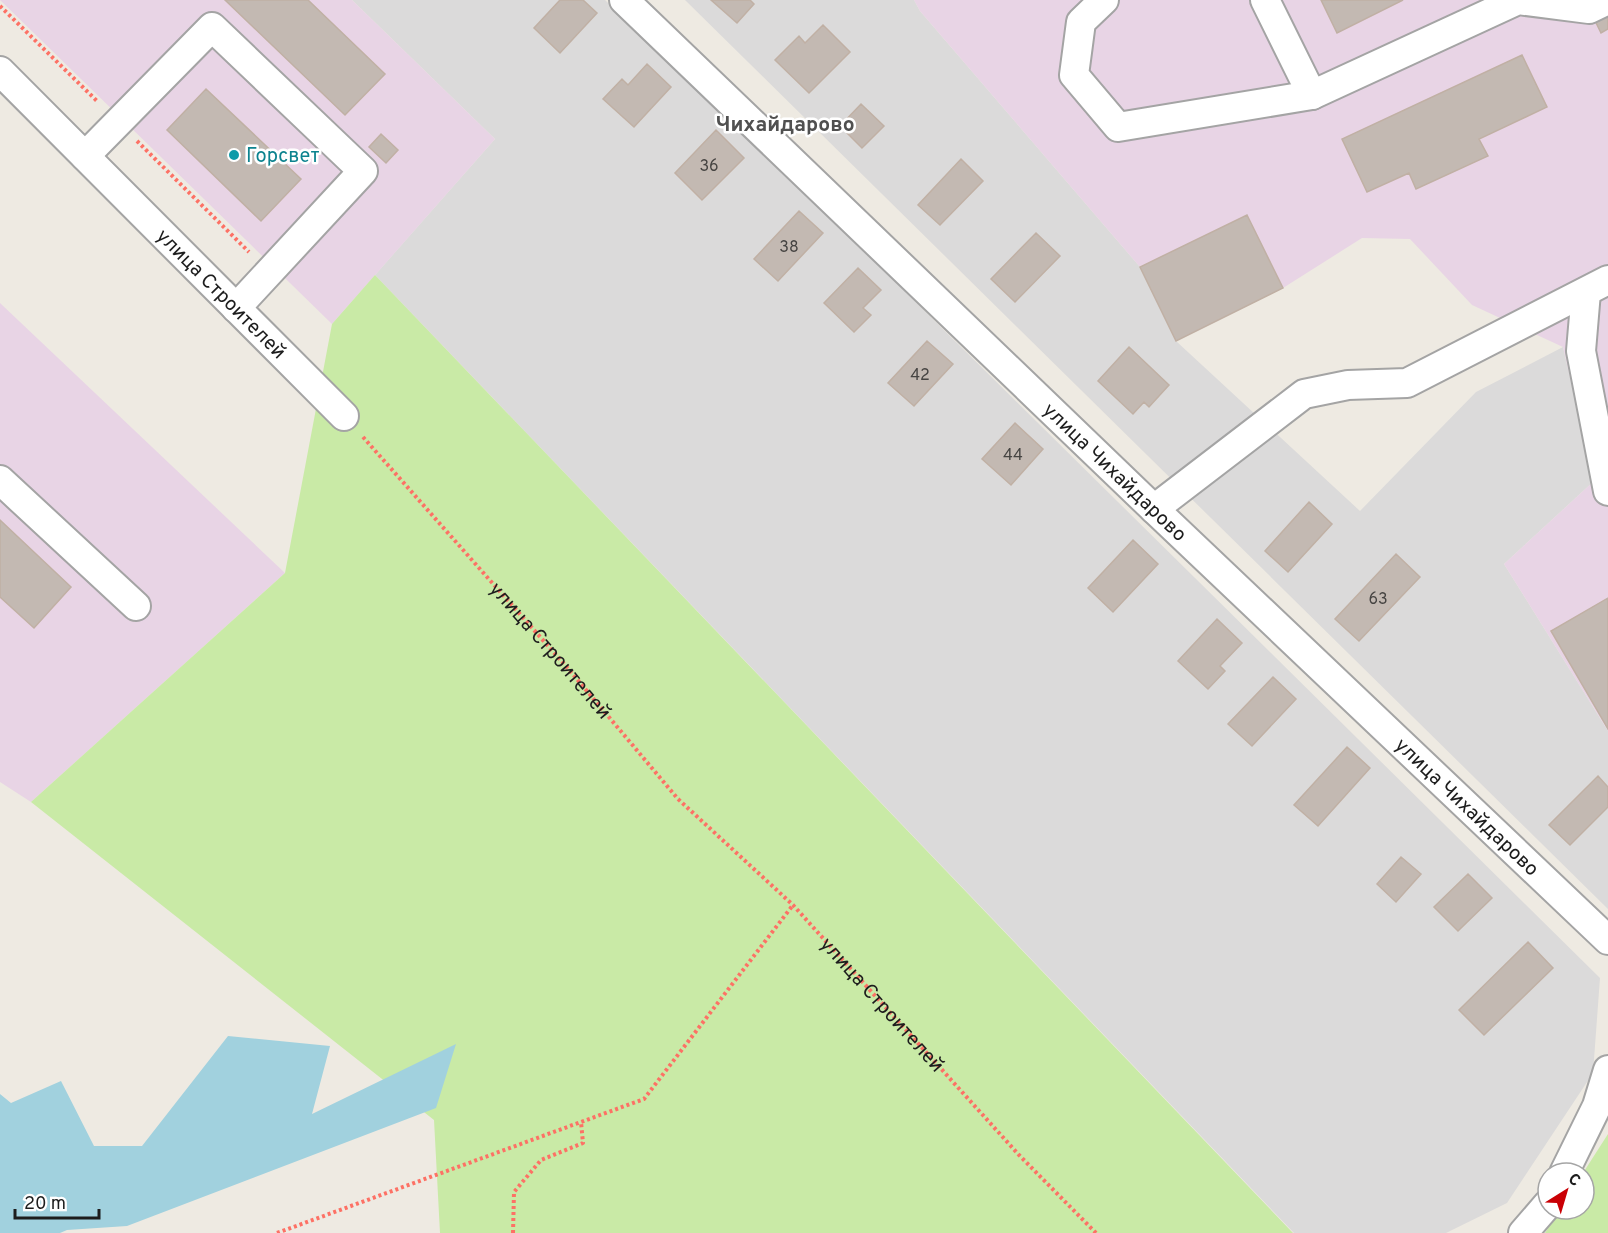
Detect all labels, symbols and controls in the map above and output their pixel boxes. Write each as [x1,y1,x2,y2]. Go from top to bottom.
district label: Чихайдарово [715,112,855,139]
place label: Горсвет [246,144,320,170]
marker: Горсвет [227,148,241,162]
house number: 36 [699,157,719,177]
street label: улица Строителей [150,224,291,365]
house number: 38 [779,238,799,258]
house number: 42 [910,366,930,386]
street label: улица Чихайдарово [1036,398,1191,548]
house number: 44 [1003,446,1023,466]
street label: улица Строителей [482,577,616,725]
house number: 63 [1368,590,1388,610]
street label: улица Чихайдарово [1388,733,1544,883]
street label: улица Строителей [813,932,949,1079]
north arrow [1536,1161,1596,1221]
text: С [1564,1170,1584,1192]
scale bar [15,1182,99,1220]
text: 20 m [24,1193,66,1216]

